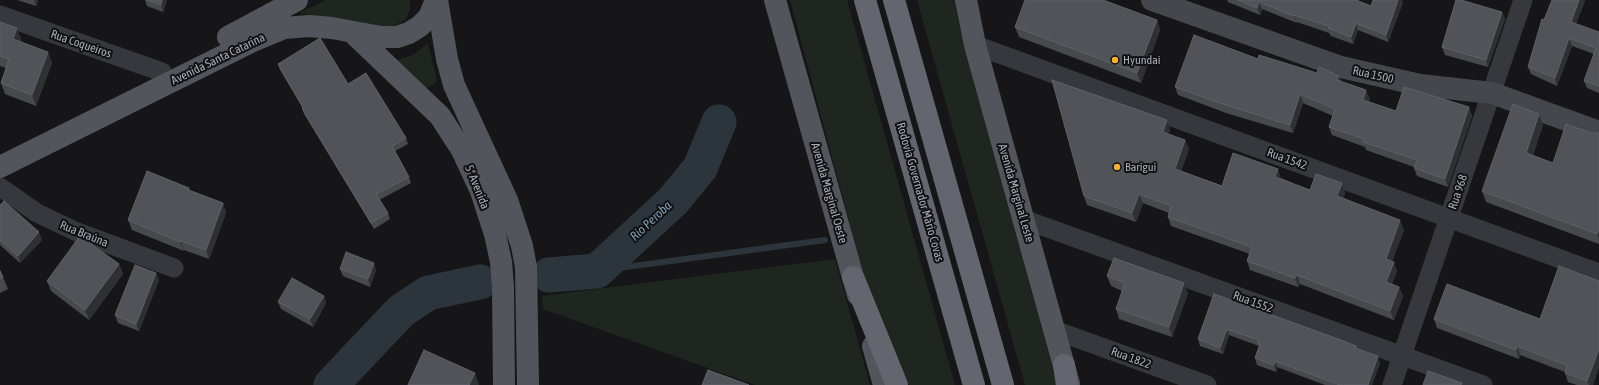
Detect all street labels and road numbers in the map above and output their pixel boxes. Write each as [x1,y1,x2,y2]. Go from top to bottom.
street label: Rua Coqueiros [49,27,113,61]
street label: Avenida Santa Catarina [169,30,267,88]
street label: Rua 1500 [1351,63,1395,87]
street label: Rodovia Governador Mário Covas [893,121,947,263]
street label: Avenida Marginal Oeste [808,141,850,245]
street label: Avenida Marginal Leste [995,142,1037,244]
street label: Rua 1542 [1265,145,1309,173]
street label: 5ª Avenida [462,163,492,211]
street label: Rua 968 [1445,173,1471,211]
street label: Rua Braúna [58,218,110,250]
street label: Rua 1552 [1231,288,1275,316]
street label: Rua 1822 [1109,344,1153,372]

